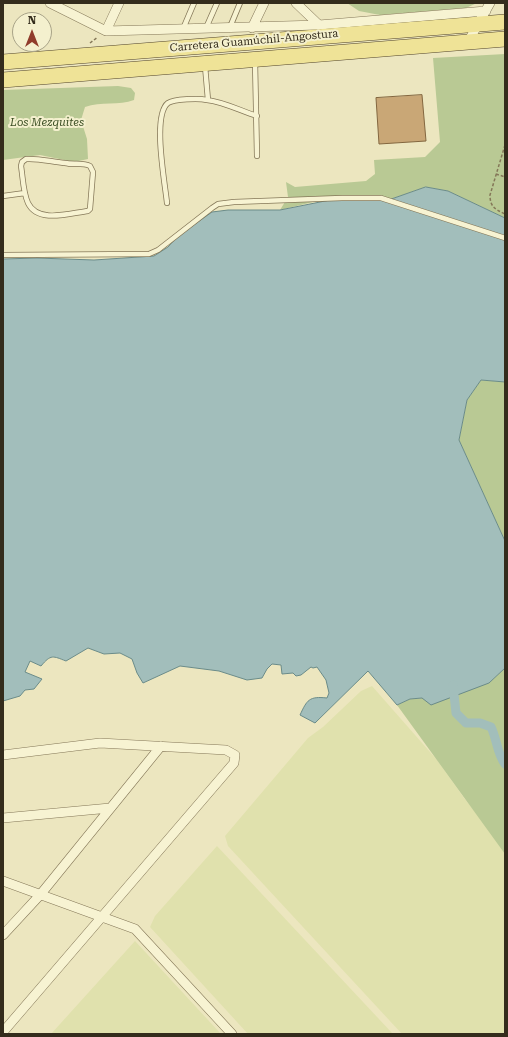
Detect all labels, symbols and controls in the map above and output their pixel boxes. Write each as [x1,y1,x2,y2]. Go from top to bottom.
north arrow [12,12,52,52]
text: N [28,14,36,27]
street label: Carretera Guamúchil-Angostura [169,27,339,55]
park label: Los Mezquites [10,116,84,130]

